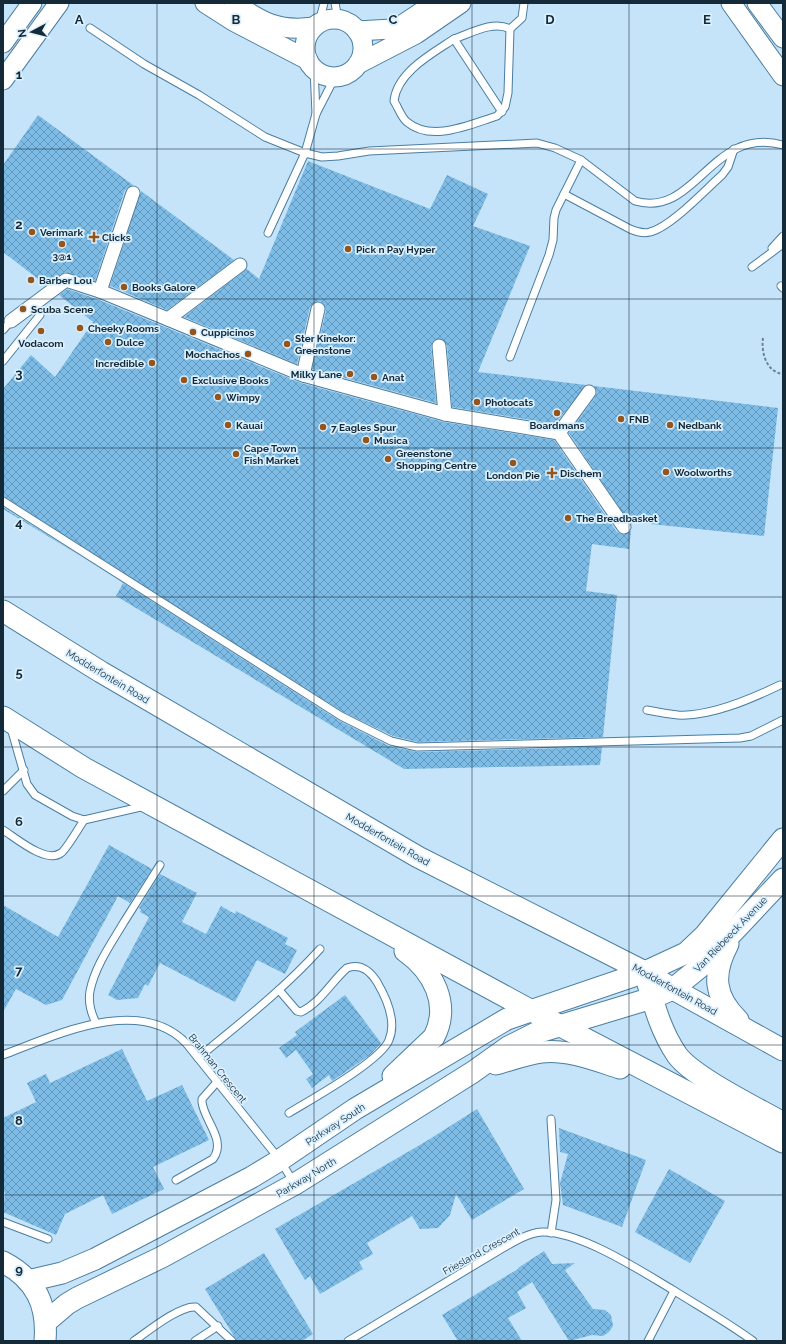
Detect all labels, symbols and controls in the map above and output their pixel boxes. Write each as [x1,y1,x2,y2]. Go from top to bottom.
north arrow [12,12,52,52]
text: A [75,12,84,27]
text: B [232,12,241,27]
text: C [389,12,398,27]
text: D [545,12,555,27]
text: E [703,12,711,27]
text: N [16,28,30,38]
text: 1 [16,67,23,82]
text: 2 [15,217,23,232]
marker: Verimark [27,227,37,237]
place label: Verimark [40,227,83,238]
marker: Clicks [89,232,99,242]
place label: Clicks [102,232,131,243]
marker: 3@1 [57,239,67,249]
marker: Pick n Pay Hyper [343,244,353,254]
place label: Pick n Pay Hyper [356,244,435,255]
place label: 3@1 [53,251,72,262]
marker: Barber Lou [26,275,36,285]
place label: Barber Lou [39,275,92,286]
marker: Books Galore [119,282,129,292]
place label: Books Galore [132,282,196,293]
marker: Scuba Scene [18,304,28,314]
place label: Scuba Scene [31,304,93,315]
marker: Cheeky Rooms [75,323,85,333]
place label: Cheeky Rooms [88,323,159,334]
marker: Vodacom [36,326,46,336]
marker: Cuppicinos [188,327,198,337]
place label: Cuppicinos [201,327,255,338]
place label: Ster Kinekor: Greenstone [295,333,356,356]
marker: Dulce [103,337,113,347]
place label: Dulce [116,337,144,348]
place label: Vodacom [18,338,64,349]
marker: Ster Kinekor: Greenstone [282,339,292,349]
place label: Mochachos [185,349,240,360]
marker: Mochachos [243,349,253,359]
place label: Incredible [95,358,144,369]
marker: Incredible [147,358,157,368]
text: 3 [15,366,23,381]
place label: Milky Lane [291,369,342,380]
marker: Milky Lane [345,369,355,379]
marker: Anat [369,372,379,382]
place label: Anat [382,372,404,383]
marker: Exclusive Books [179,375,189,385]
place label: Exclusive Books [192,375,269,386]
marker: Wimpy [213,392,223,402]
place label: Wimpy [226,392,261,403]
marker: Photocats [472,397,482,407]
place label: Photocats [485,397,533,408]
marker: Boardmans [552,408,562,418]
marker: FNB [616,414,626,424]
place label: FNB [629,414,649,425]
marker: Kauai [223,420,233,430]
place label: Kauai [236,420,263,431]
place label: Boardmans [530,420,585,431]
marker: Nedbank [665,420,675,430]
place label: Nedbank [678,420,722,431]
marker: 7 Eagles Spur [318,422,328,432]
place label: 7 Eagles Spur [331,422,396,433]
marker: Musica [361,435,371,445]
place label: Musica [374,435,408,446]
place label: Cape Town Fish Market [244,443,299,466]
place label: Greenstone Shopping Centre [396,448,477,471]
marker: Cape Town Fish Market [231,449,241,459]
marker: Greenstone Shopping Centre [383,454,393,464]
marker: London Pie [508,458,518,468]
marker: Woolworths [661,467,671,477]
place label: Woolworths [674,467,732,478]
marker: Dischem [547,468,557,478]
place label: Dischem [560,468,602,479]
place label: London Pie [486,470,540,481]
marker: The Breadbasket [563,513,573,523]
place label: The Breadbasket [576,513,658,524]
text: 4 [15,515,23,530]
street label: Modderfontein Road [64,647,151,706]
text: 5 [15,665,23,680]
street label: Modderfontein Road [344,811,432,868]
text: 6 [15,814,23,829]
street label: Van Riebeeck Avenue [691,894,769,974]
street label: Modderfontein Road [631,962,719,1017]
text: 7 [15,963,23,978]
street label: Brahman Crescent [186,1032,249,1106]
street label: Parkway South [304,1101,367,1148]
text: 8 [15,1113,23,1128]
street label: Parkway North [274,1155,338,1200]
street label: Friesland Crescent [441,1225,522,1277]
text: 9 [15,1262,23,1277]

